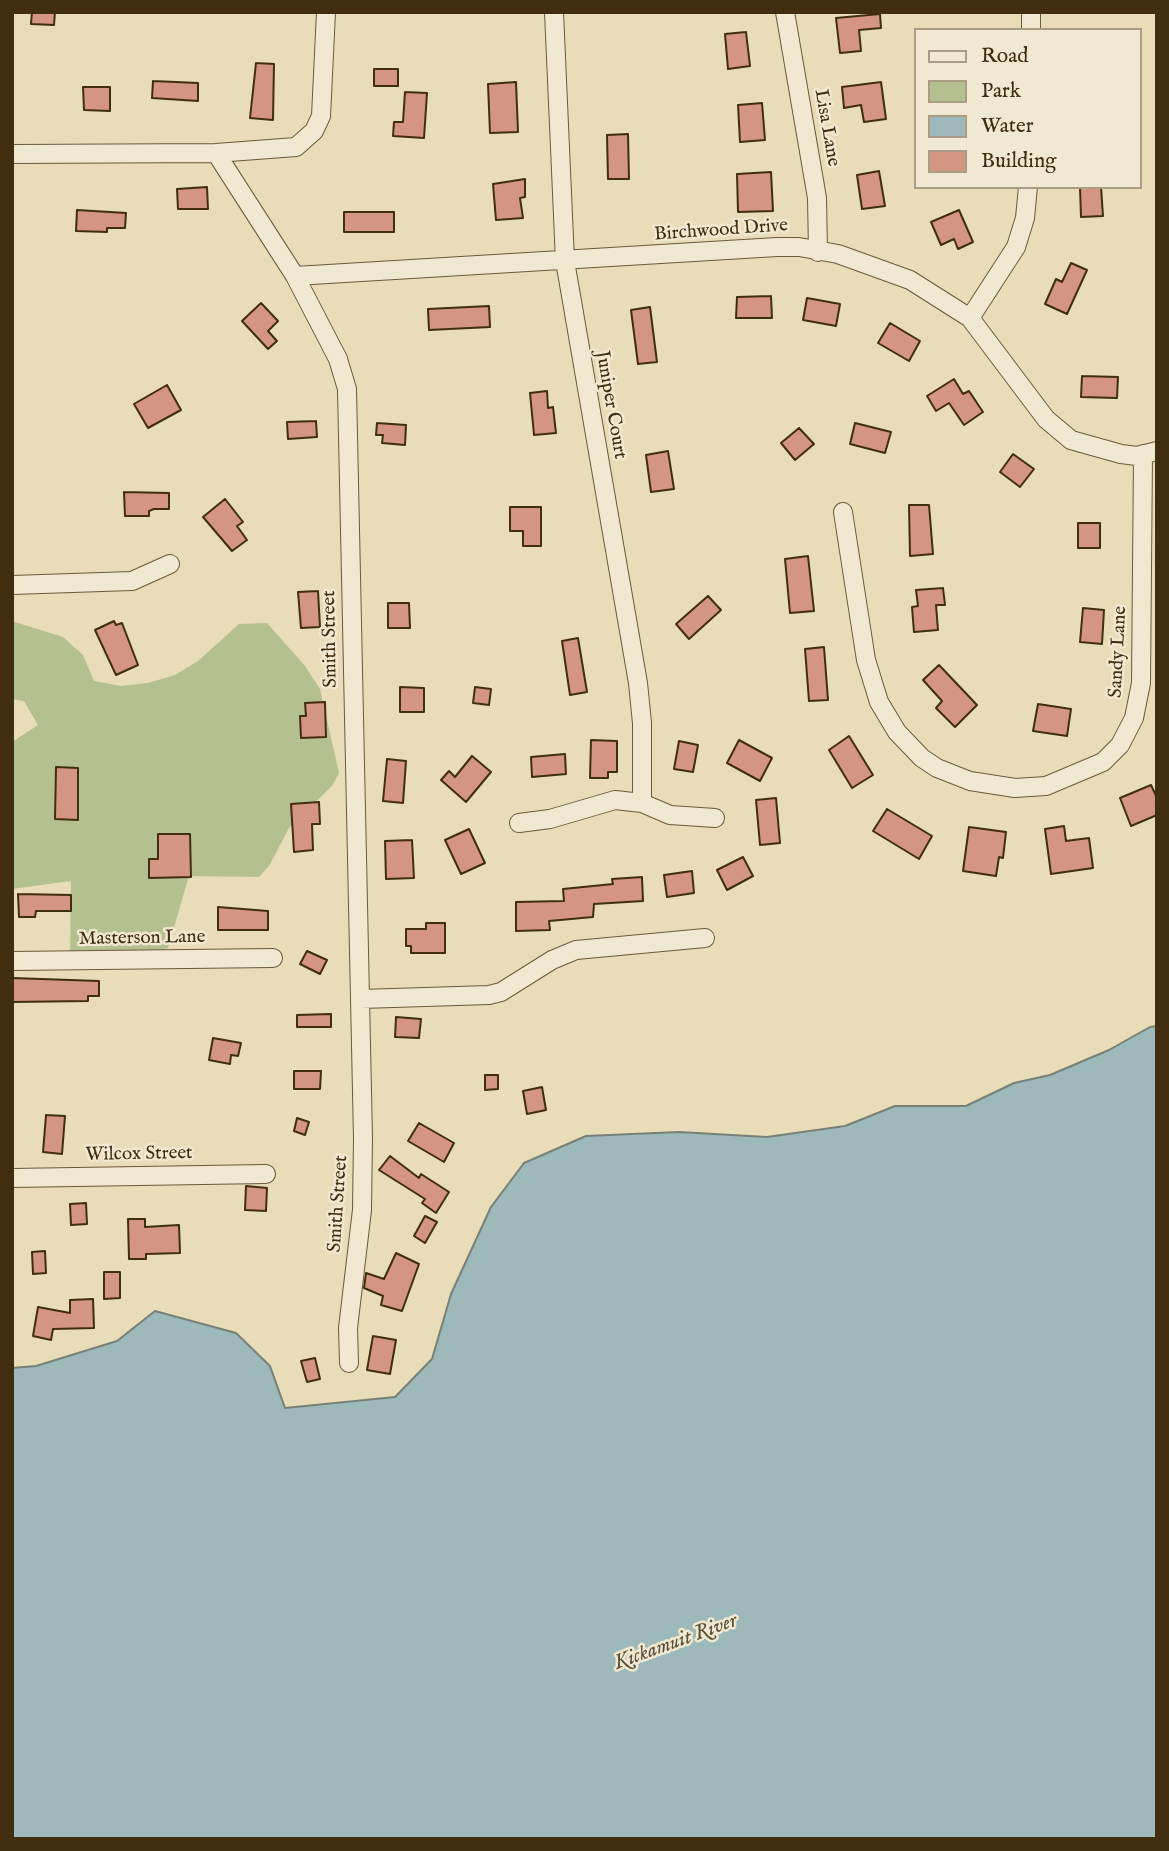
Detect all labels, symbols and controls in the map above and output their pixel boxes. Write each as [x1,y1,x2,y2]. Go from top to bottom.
legend [914,28,1141,189]
text: Road [981,43,1028,70]
text: Park [981,78,1021,105]
street label: Lisa Lane [808,88,844,168]
text: Water [981,113,1033,140]
text: Building [981,148,1056,175]
street label: Birchwood Drive [653,215,789,247]
street label: Juniper Court [589,349,631,461]
street label: Smith Street [319,590,343,688]
street label: Sandy Lane [1105,605,1133,699]
street label: Masterson Lane [78,926,206,952]
street label: Wilcox Street [85,1143,193,1167]
street label: Smith Street [324,1155,354,1253]
water label: Kickamuit River [611,1609,741,1677]

